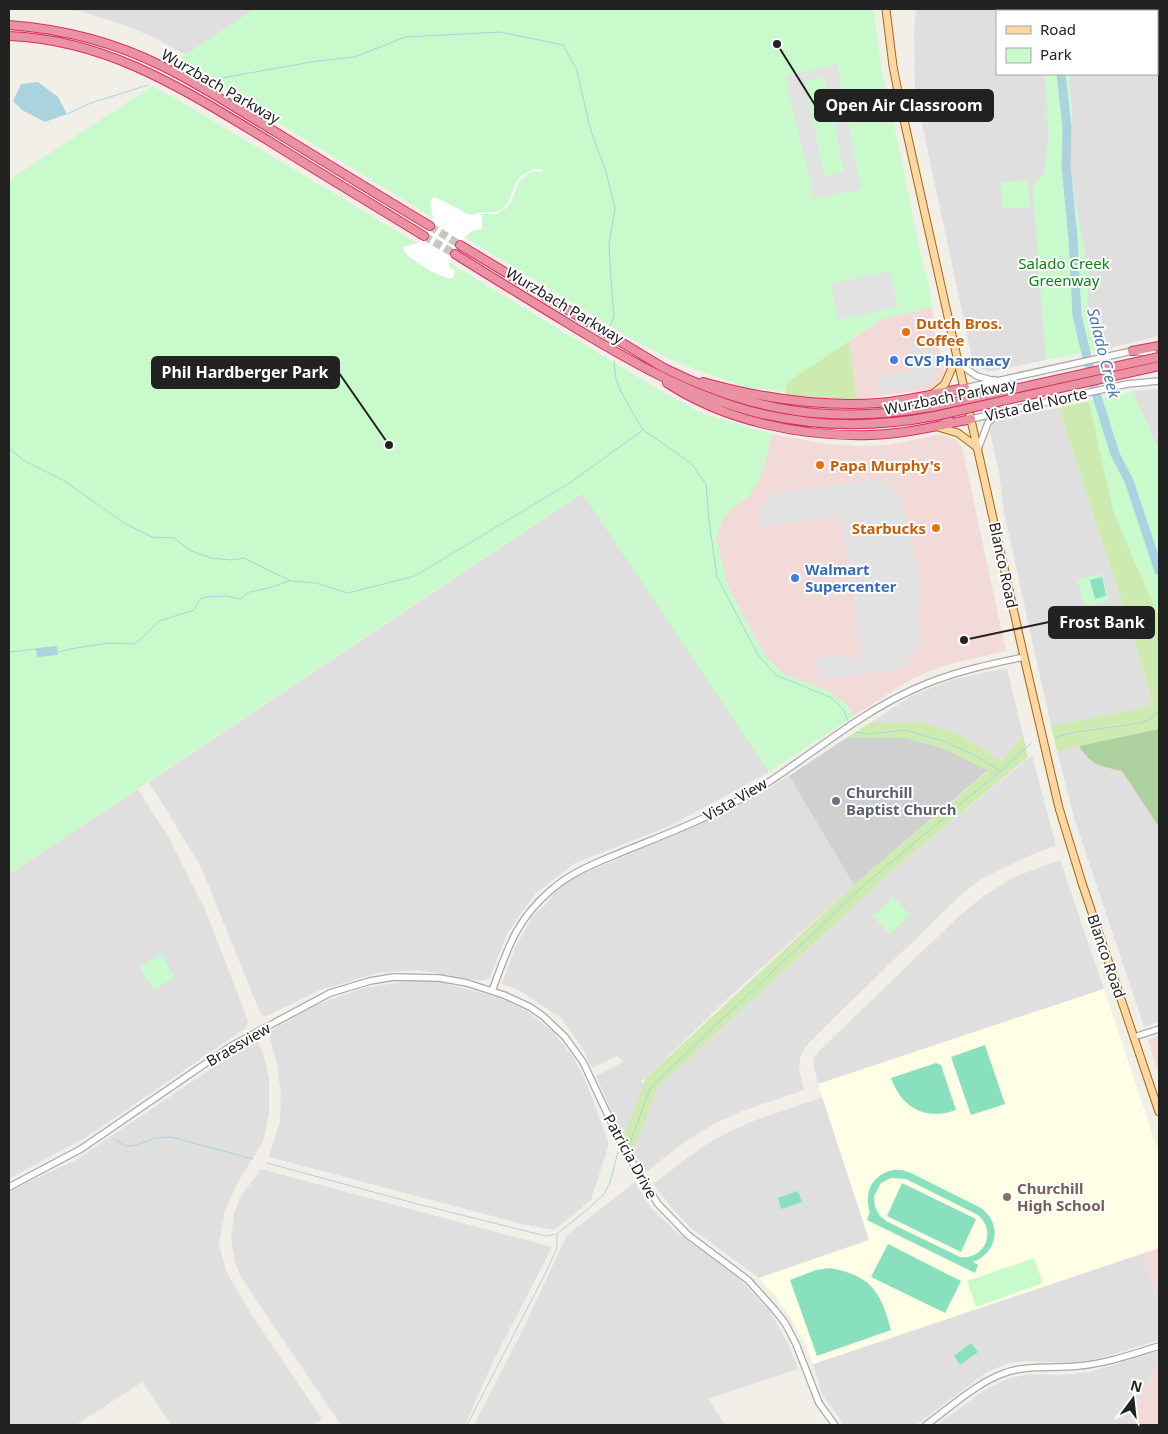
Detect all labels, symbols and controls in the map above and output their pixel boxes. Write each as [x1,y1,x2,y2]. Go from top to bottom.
legend [996,10,1158,75]
text: Road [1040,19,1076,39]
street label: Wurzbach Parkway [158,44,284,128]
text: Park [1040,44,1072,64]
callout: Open Air Classroom [815,90,993,121]
text: Open Air Classroom [825,94,983,116]
park label: Salado Creek Greenway [1018,253,1110,290]
street label: Wurzbach Parkway [502,262,628,348]
water label: Salado Creek [1082,306,1126,401]
place label: Dutch Bros. Coffee [916,313,1002,350]
marker: Dutch Bros. Coffee [900,326,912,338]
place label: CVS Pharmacy [904,350,1011,370]
marker: CVS Pharmacy [888,354,900,366]
callout: Phil Hardberger Park [152,357,339,388]
text: Phil Hardberger Park [161,361,329,383]
street label: Wurzbach Parkway [882,373,1018,419]
street label: Vista del Norte [983,383,1089,425]
place label: Papa Murphy's [830,455,941,475]
marker: Papa Murphy's [814,459,826,471]
place label: Starbucks [852,518,926,538]
street label: Blanco Road [985,520,1023,610]
marker: Starbucks [930,522,942,534]
place label: Walmart Supercenter [805,559,897,596]
marker: Walmart Supercenter [789,572,801,584]
callout: Frost Bank [1049,607,1154,638]
text: Frost Bank [1059,611,1145,633]
street label: Vista View [699,773,771,825]
place label: Churchill Baptist Church [846,782,956,819]
marker: Churchill Baptist Church [830,795,842,807]
street label: Blanco Road [1083,911,1131,1001]
street label: Braesview [202,1017,274,1070]
street label: Patricia Drive [600,1110,662,1202]
place label: Churchill High School [1017,1178,1105,1215]
marker: Churchill High School [1001,1191,1013,1203]
north arrow [1108,1374,1158,1424]
text: N [1129,1375,1144,1397]

